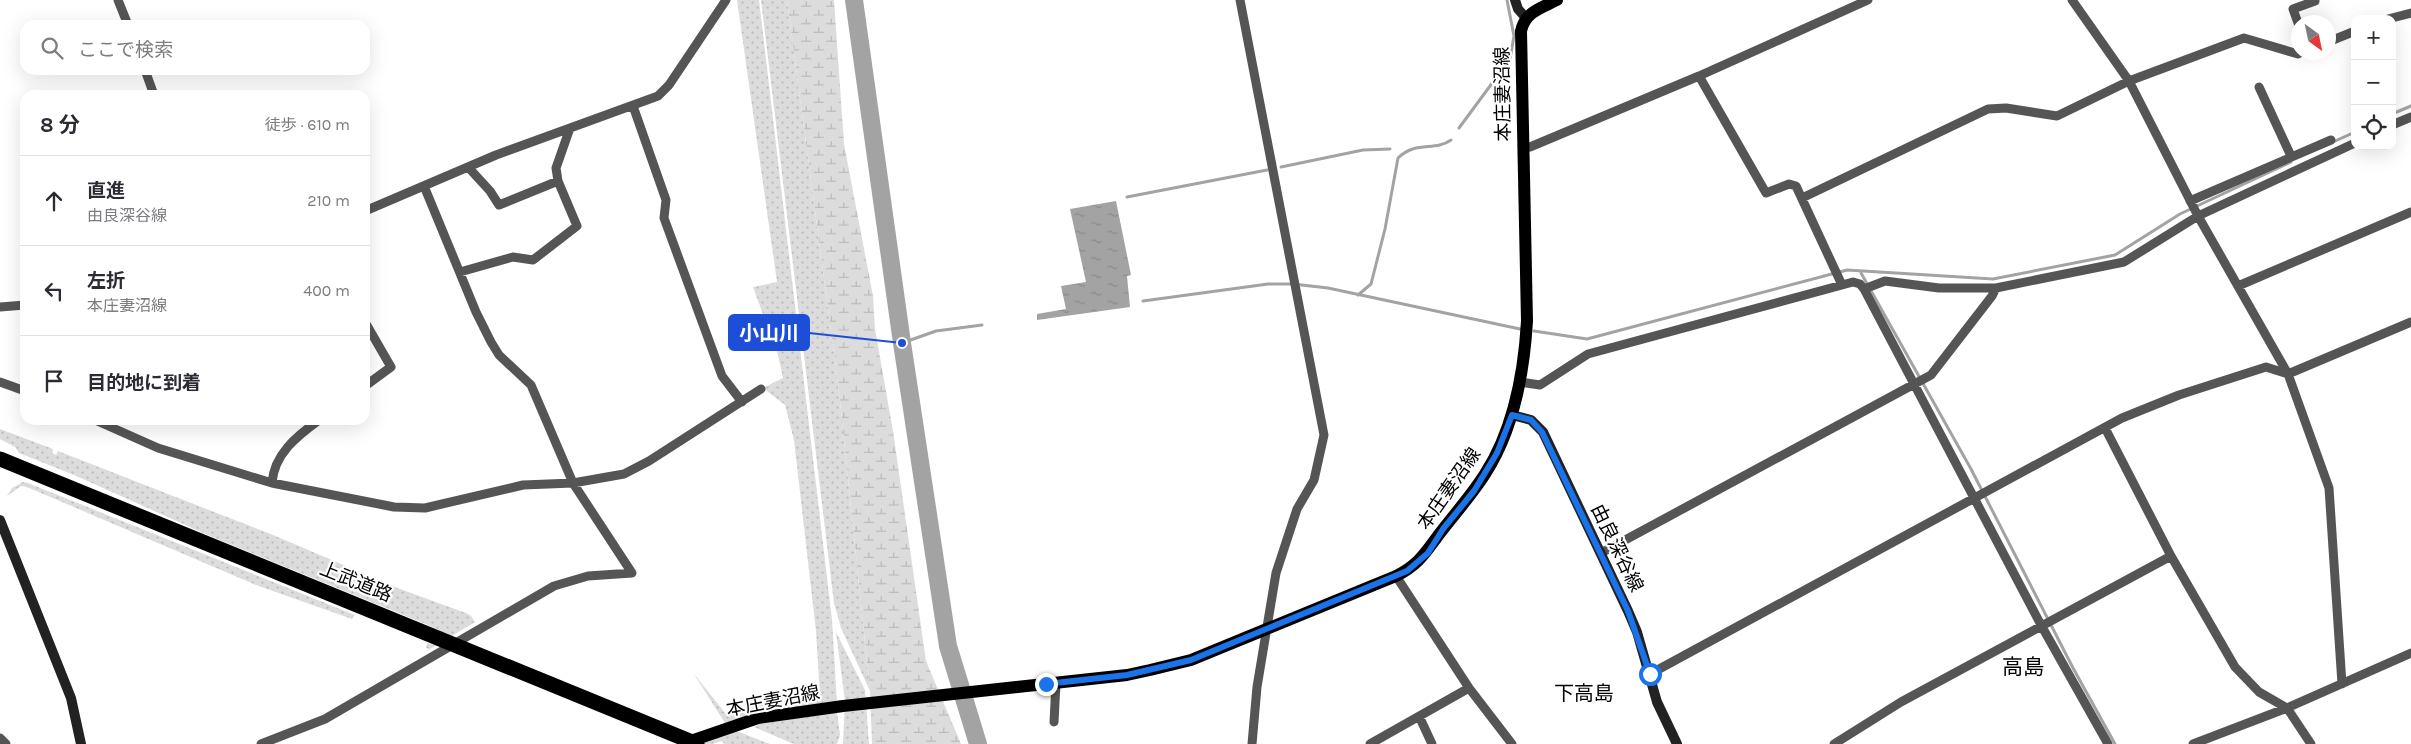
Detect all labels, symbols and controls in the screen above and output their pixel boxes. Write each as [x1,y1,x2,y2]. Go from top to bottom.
north arrow [2291,15,2336,60]
map controls [2351,15,2396,150]
button: + [2351,15,2396,60]
search box [20,20,370,75]
icon: search [38,34,66,62]
text: ここで検索 [78,39,173,61]
street label: 本庄妻沼線 [1491,46,1515,142]
button: − [2351,60,2396,105]
button: locate [2351,105,2396,150]
text: 8 分 [40,113,80,137]
text: 徒歩 · 610 m [265,115,350,134]
text: 直進 [87,180,125,202]
icon: ahead [40,187,68,215]
text: 210 m [307,191,350,210]
text: 由良深谷線 [87,206,167,225]
text: 左折 [87,270,125,292]
icon: left [40,277,68,305]
text: 400 m [303,281,350,300]
text: 本庄妻沼線 [87,296,167,315]
callout: 小山川 [729,315,809,350]
text: 小山川 [739,322,799,345]
icon: arrive [40,367,68,395]
text: 目的地に到着 [87,372,201,394]
street label: 本庄妻沼線 [1413,444,1485,534]
street label: 由良深谷線 [1586,500,1648,596]
street label: 上武道路 [317,558,395,606]
district label: 高島 [2002,655,2044,679]
route start [1639,663,1662,686]
route end [1035,673,1058,696]
street label: 本庄妻沼線 [724,681,822,721]
district label: 下高島 [1554,682,1614,705]

